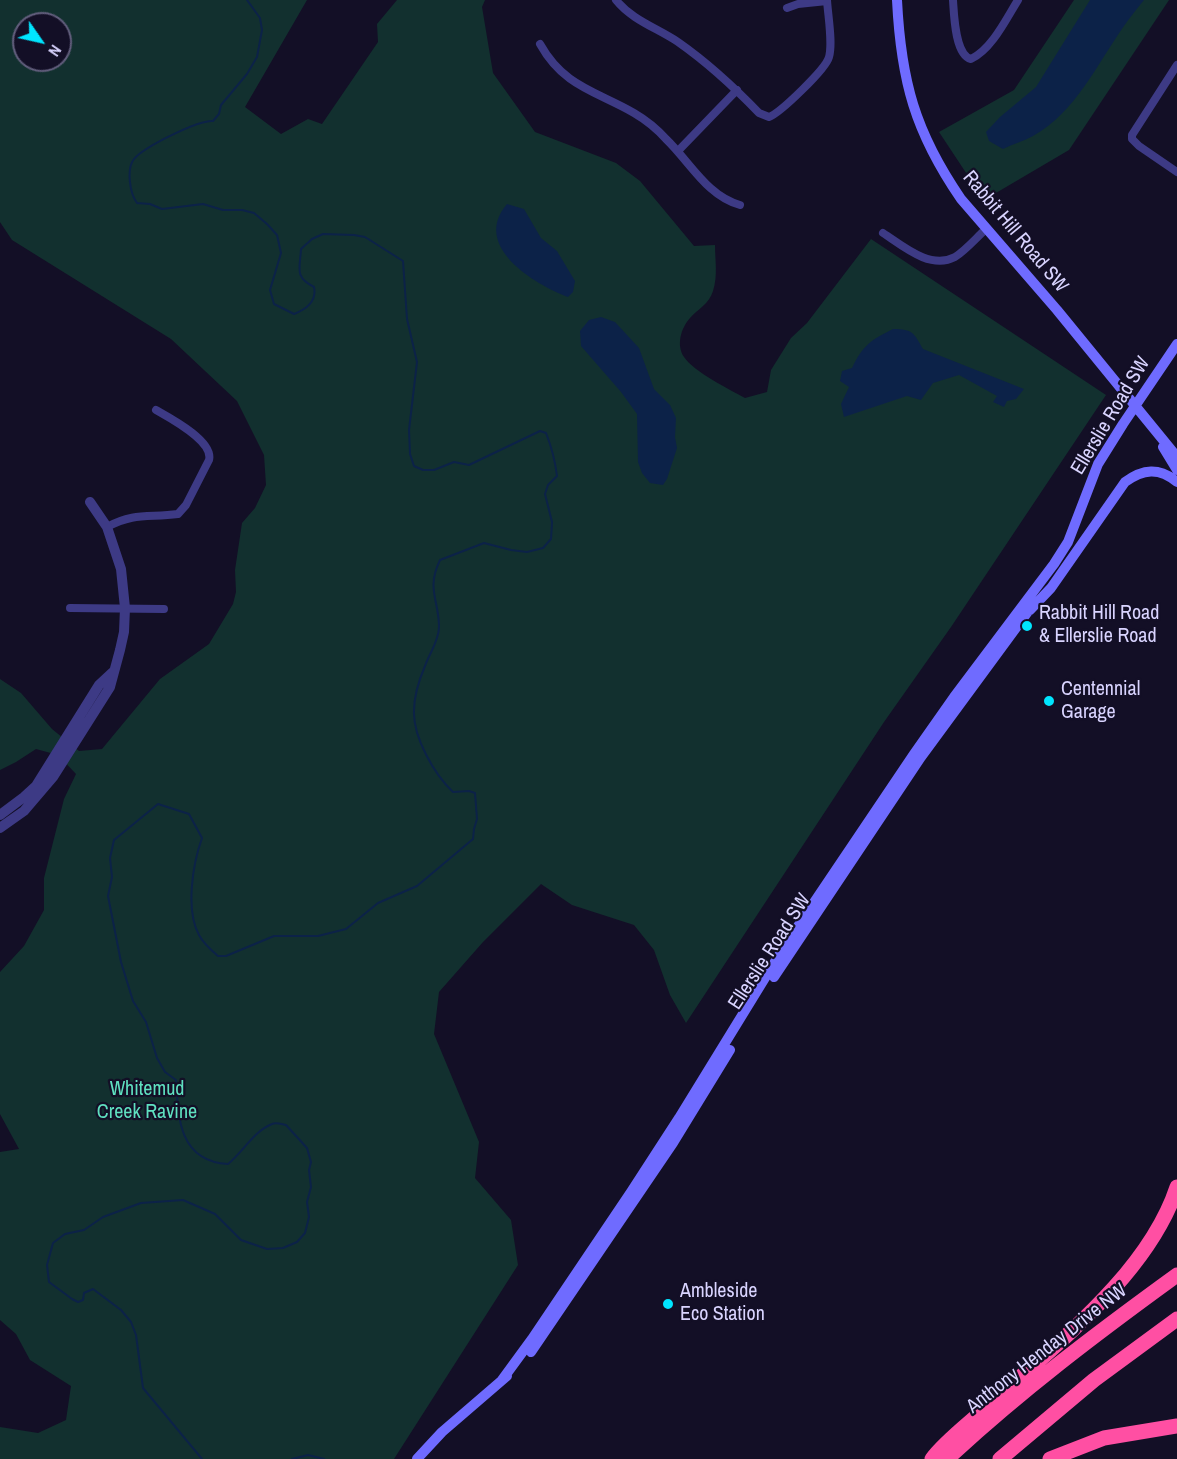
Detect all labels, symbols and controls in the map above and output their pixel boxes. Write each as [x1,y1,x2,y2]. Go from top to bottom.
north arrow [12,12,72,72]
text: N [43,41,67,61]
street label: Rabbit Hill Road SW [957,166,1073,298]
street label: Ellerslie Road SW [1066,353,1156,479]
place label: Rabbit Hill Road & Ellerslie Road [1039,602,1159,649]
marker: Rabbit Hill Road & Ellerslie Road [1020,619,1034,633]
place label: Centennial Garage [1061,678,1140,725]
marker: Centennial Garage [1042,694,1056,708]
street label: Ellerslie Road SW [724,890,816,1014]
park label: Whitemud Creek Ravine [97,1078,197,1125]
street label: Anthony Henday Drive NW [962,1279,1132,1419]
place label: Ambleside Eco Station [680,1280,765,1327]
marker: Ambleside Eco Station [661,1297,675,1311]

